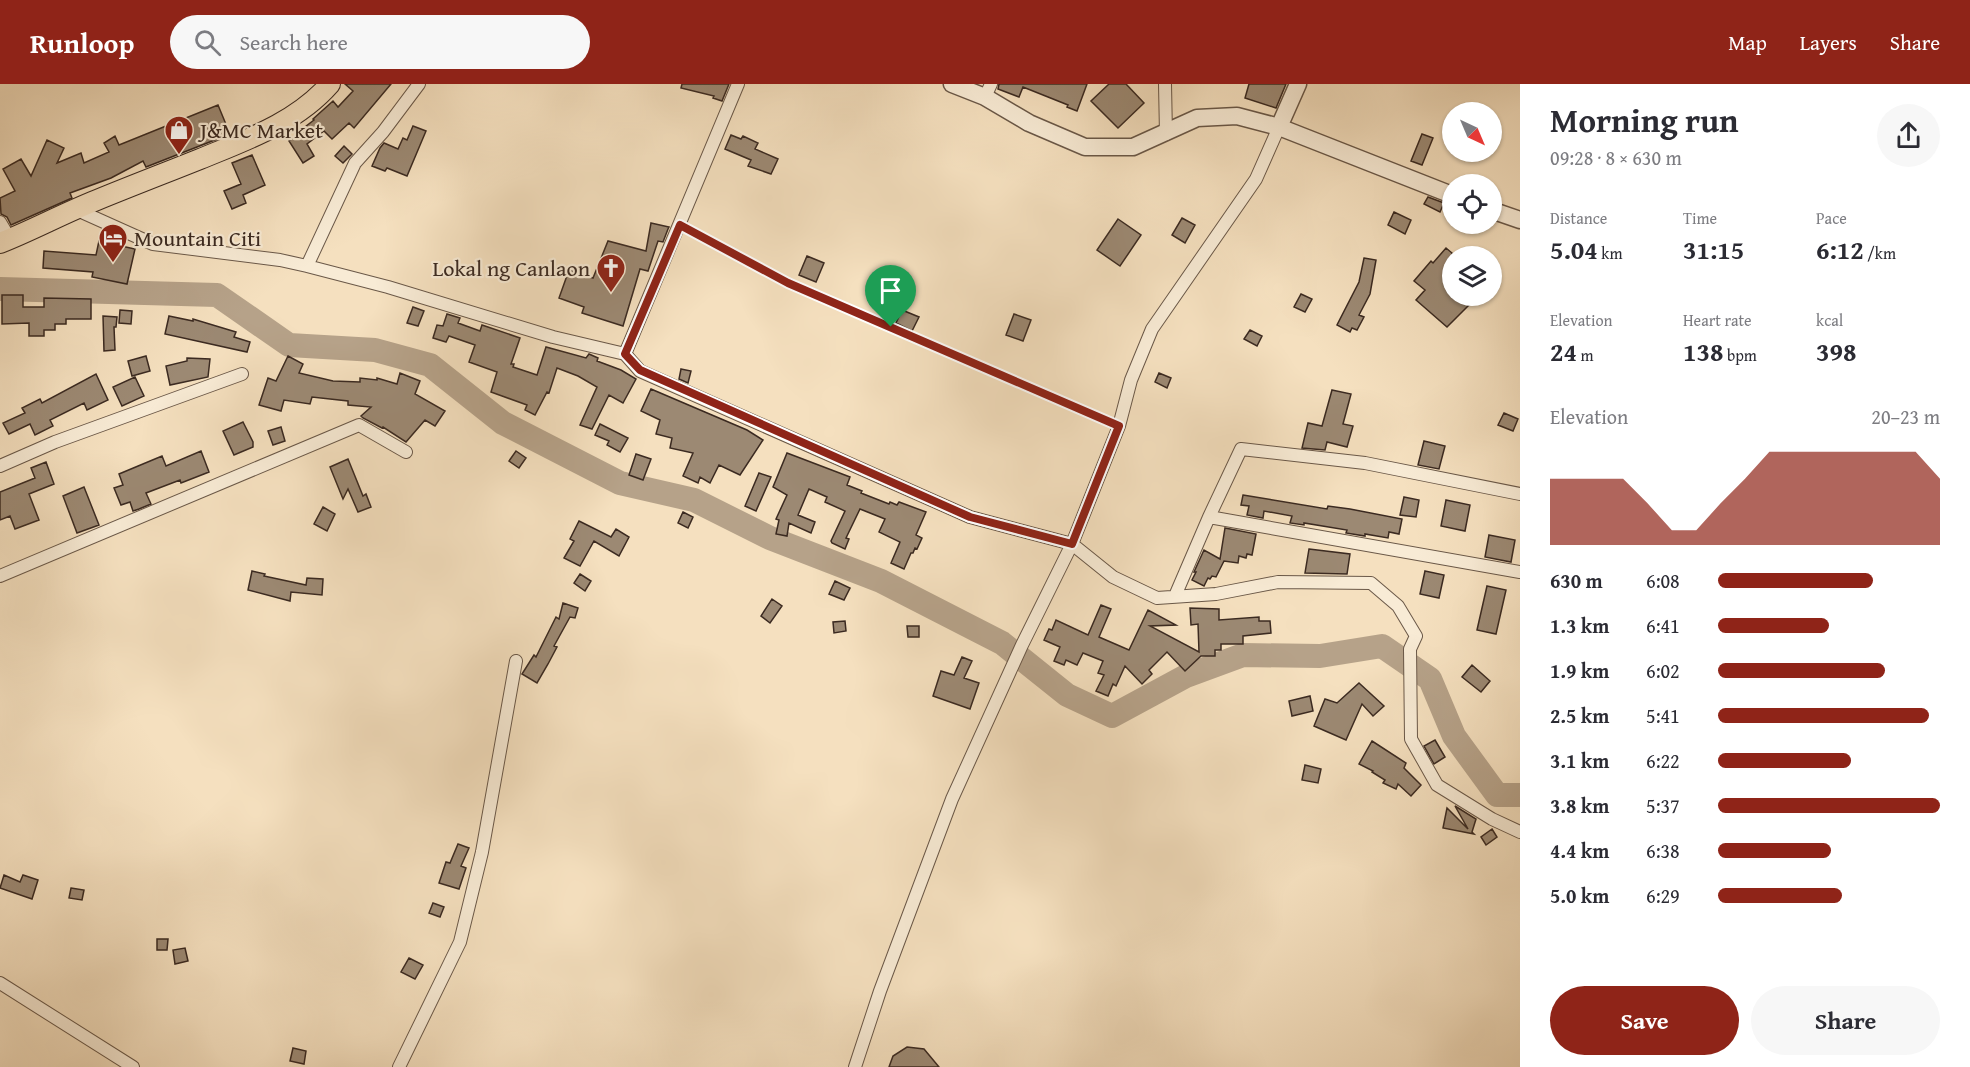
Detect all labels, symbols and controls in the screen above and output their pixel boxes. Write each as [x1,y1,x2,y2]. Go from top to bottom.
search box [170,15,590,69]
text: Runloop [30,22,134,63]
icon: search [191,26,224,59]
text: Search here [239,26,348,58]
text: Map [1728,27,1767,58]
text: Layers [1800,27,1857,58]
text: Share [1890,27,1940,58]
text: Morning run [1550,96,1739,144]
north arrow [1442,102,1502,162]
map controls [1442,102,1502,306]
button: share [1877,104,1940,167]
shop icon: J&MC Market [163,114,195,156]
place label: J&MC Market [197,114,323,146]
text: 09:28 · 8 × 630 m [1550,143,1682,172]
button: locate [1442,174,1502,234]
text: Distance [1550,206,1607,230]
text: Time [1683,206,1717,230]
text: Pace [1816,206,1847,230]
hotel icon: Mountain Citi [97,222,129,264]
place label: Mountain Citi [134,222,261,254]
text: 5.04 [1550,230,1598,269]
text: 31:15 [1683,230,1744,269]
text: 6:12 [1816,230,1864,269]
text: km [1598,241,1622,265]
text: /km [1864,241,1896,265]
button: layers [1442,246,1502,306]
place label: Lokal ng Canlaon [432,252,591,284]
church icon: Lokal ng Canlaon [595,252,627,294]
pin [865,265,916,327]
icon: arrive [874,274,907,307]
text: Elevation [1550,308,1613,332]
text: Heart rate [1683,308,1752,332]
text: kcal [1816,308,1843,332]
text: 24 [1550,332,1577,371]
text: 138 [1683,332,1723,371]
text: 398 [1816,332,1856,371]
text: m [1577,343,1594,367]
text: bpm [1723,343,1757,367]
text: Elevation [1550,402,1628,431]
text: 20–23 m [1871,402,1940,431]
text: 630 m [1550,566,1603,595]
text: 6:08 [1646,566,1680,595]
text: 1.3 km [1550,611,1609,640]
text: 6:41 [1646,611,1680,640]
text: 1.9 km [1550,656,1609,685]
text: 6:02 [1646,656,1680,685]
text: 2.5 km [1550,701,1609,730]
text: 5:41 [1646,701,1680,730]
text: 3.1 km [1550,746,1609,775]
text: 6:22 [1646,746,1680,775]
text: 3.8 km [1550,791,1609,820]
text: 5:37 [1646,791,1680,820]
text: 4.4 km [1550,836,1609,865]
text: 6:38 [1646,836,1680,865]
text: 5.0 km [1550,881,1609,910]
text: 6:29 [1646,881,1680,910]
button: Save [1550,986,1739,1055]
button: Share [1751,986,1940,1055]

